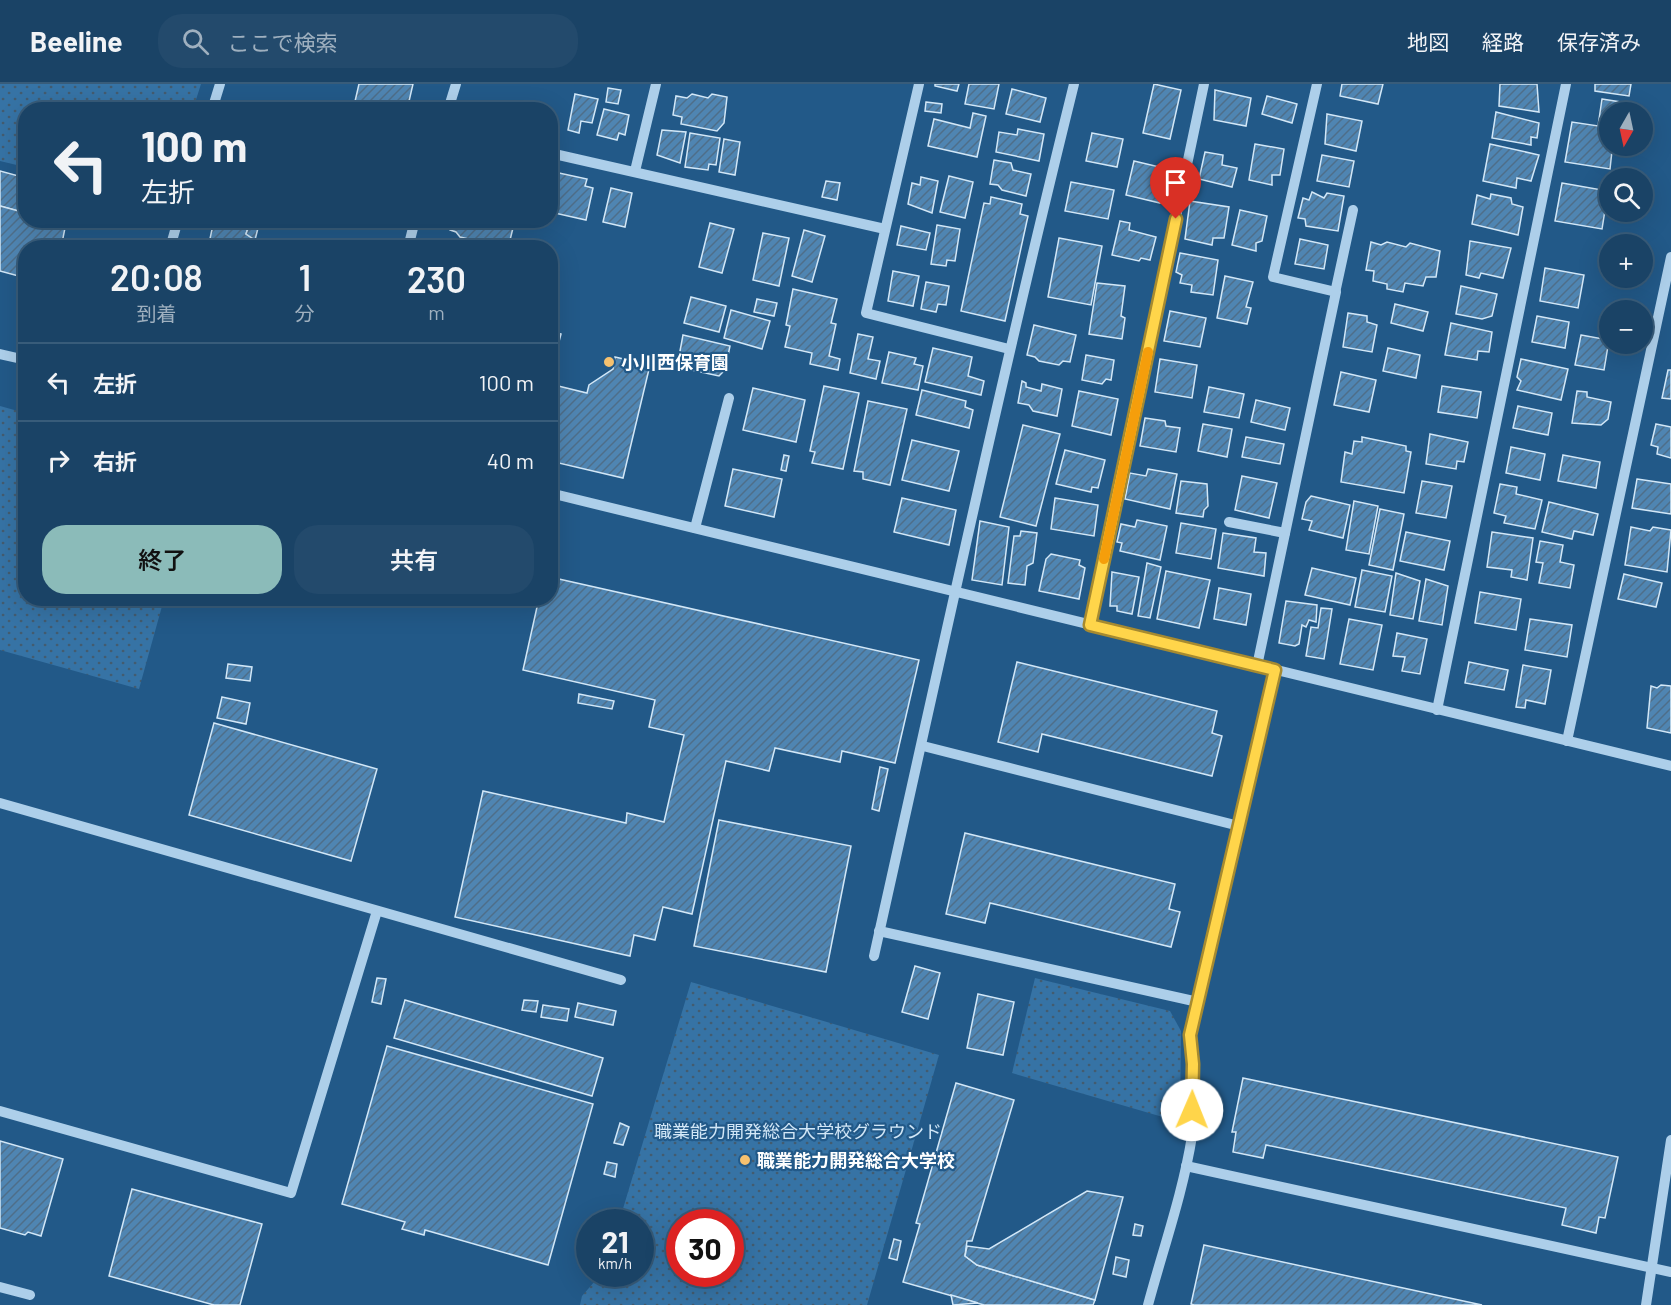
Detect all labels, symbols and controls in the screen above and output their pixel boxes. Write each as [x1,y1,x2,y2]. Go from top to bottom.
search box [158,14,578,68]
text: Beeline [30,24,122,58]
icon: search [179,25,212,58]
text: ここで検索 [227,29,337,55]
text: 地図 [1407,29,1449,54]
text: 経路 [1482,29,1524,54]
text: 保存済み [1557,29,1641,54]
north arrow [1599,102,1653,156]
map controls [1599,102,1653,354]
text: 100 m [141,120,247,170]
icon: left [42,126,120,204]
pin [1150,157,1201,219]
icon: arrive [1159,166,1192,199]
button: search [1599,168,1653,222]
text: 左折 [141,175,195,207]
button: + [1599,234,1653,288]
text: 20:08 [110,255,203,298]
text: 1 [298,255,311,298]
text: 230 [407,257,466,300]
text: m [428,300,445,324]
button: − [1599,300,1653,354]
text: 到着 [136,301,176,325]
text: 分 [295,301,315,325]
place label: 小川西保育園 [621,351,729,373]
marker: 小川西保育園 [602,355,616,369]
icon: left [42,366,75,399]
text: 100 m [479,369,534,395]
text: 左折 [93,370,137,396]
icon: right [42,444,75,477]
text: 40 m [487,447,534,473]
text: 右折 [93,448,137,474]
button: 終了 [42,525,282,594]
button: 共有 [294,525,534,594]
position arrow [1160,1078,1224,1142]
park label: 職業能力開発総合大学校グラウンド [654,1120,942,1142]
place label: 職業能力開発総合大学校 [757,1149,955,1171]
marker: 職業能力開発総合大学校 [738,1153,752,1167]
speed limit sign: 30 [666,1209,744,1287]
text: 21 [601,1223,629,1259]
text: km/h [598,1254,632,1272]

